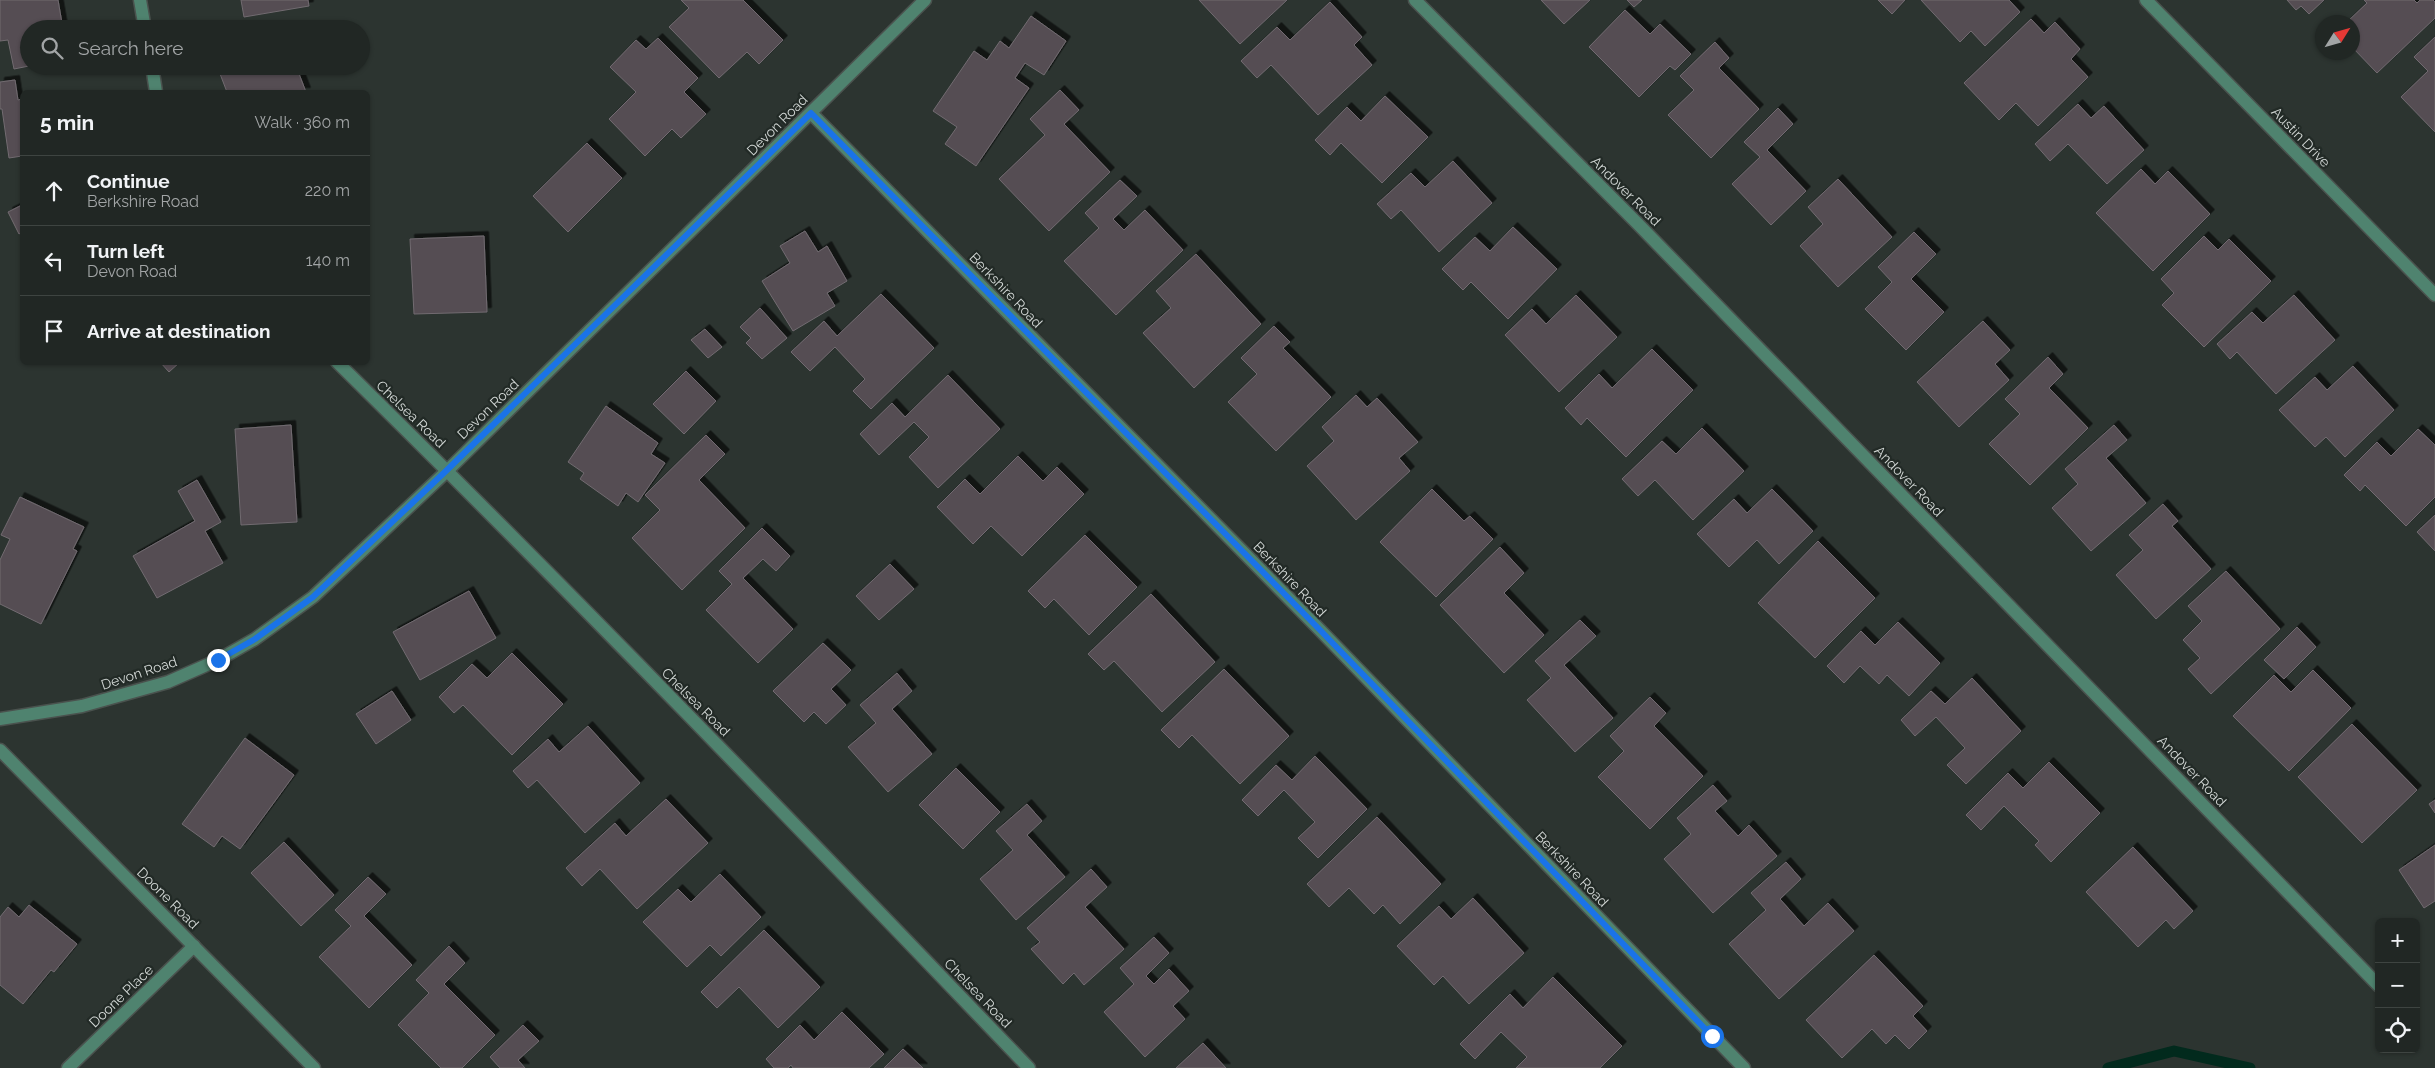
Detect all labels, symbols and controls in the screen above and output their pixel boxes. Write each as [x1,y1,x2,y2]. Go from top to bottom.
north arrow [2315,15,2360,60]
search box [20,20,370,75]
icon: search [38,34,66,62]
text: Search here [78,37,184,59]
street label: Devon Road [743,91,811,159]
street label: Austin Drive [2268,104,2334,170]
text: 5 min [40,110,94,135]
text: Walk · 360 m [255,113,350,132]
street label: Andover Road [1588,153,1664,229]
text: Continue [87,170,170,192]
icon: ahead [40,177,68,205]
text: 220 m [305,181,350,200]
text: Berkshire Road [87,192,199,211]
text: Turn left [87,240,164,262]
icon: left [40,247,68,275]
street label: Berkshire Road [966,249,1046,331]
text: 140 m [306,251,350,270]
text: Devon Road [87,262,177,281]
icon: arrive [40,317,68,345]
text: Arrive at destination [87,320,271,342]
street label: Devon Road [454,376,522,442]
street label: Chelsea Road [373,377,449,451]
street label: Andover Road [1871,443,1947,519]
street label: Berkshire Road [1250,538,1330,620]
route end [207,649,230,672]
street label: Devon Road [99,653,179,693]
street label: Chelsea Road [659,665,733,739]
street label: Andover Road [2154,733,2230,809]
street label: Berkshire Road [1532,828,1612,910]
street label: Doone Road [134,864,202,932]
map controls [2375,918,2420,1053]
button: + [2375,918,2420,963]
street label: Chelsea Road [941,955,1015,1031]
street label: Doone Place [86,962,156,1030]
button: − [2375,963,2420,1008]
button: locate [2375,1008,2420,1053]
route start [1701,1025,1724,1048]

